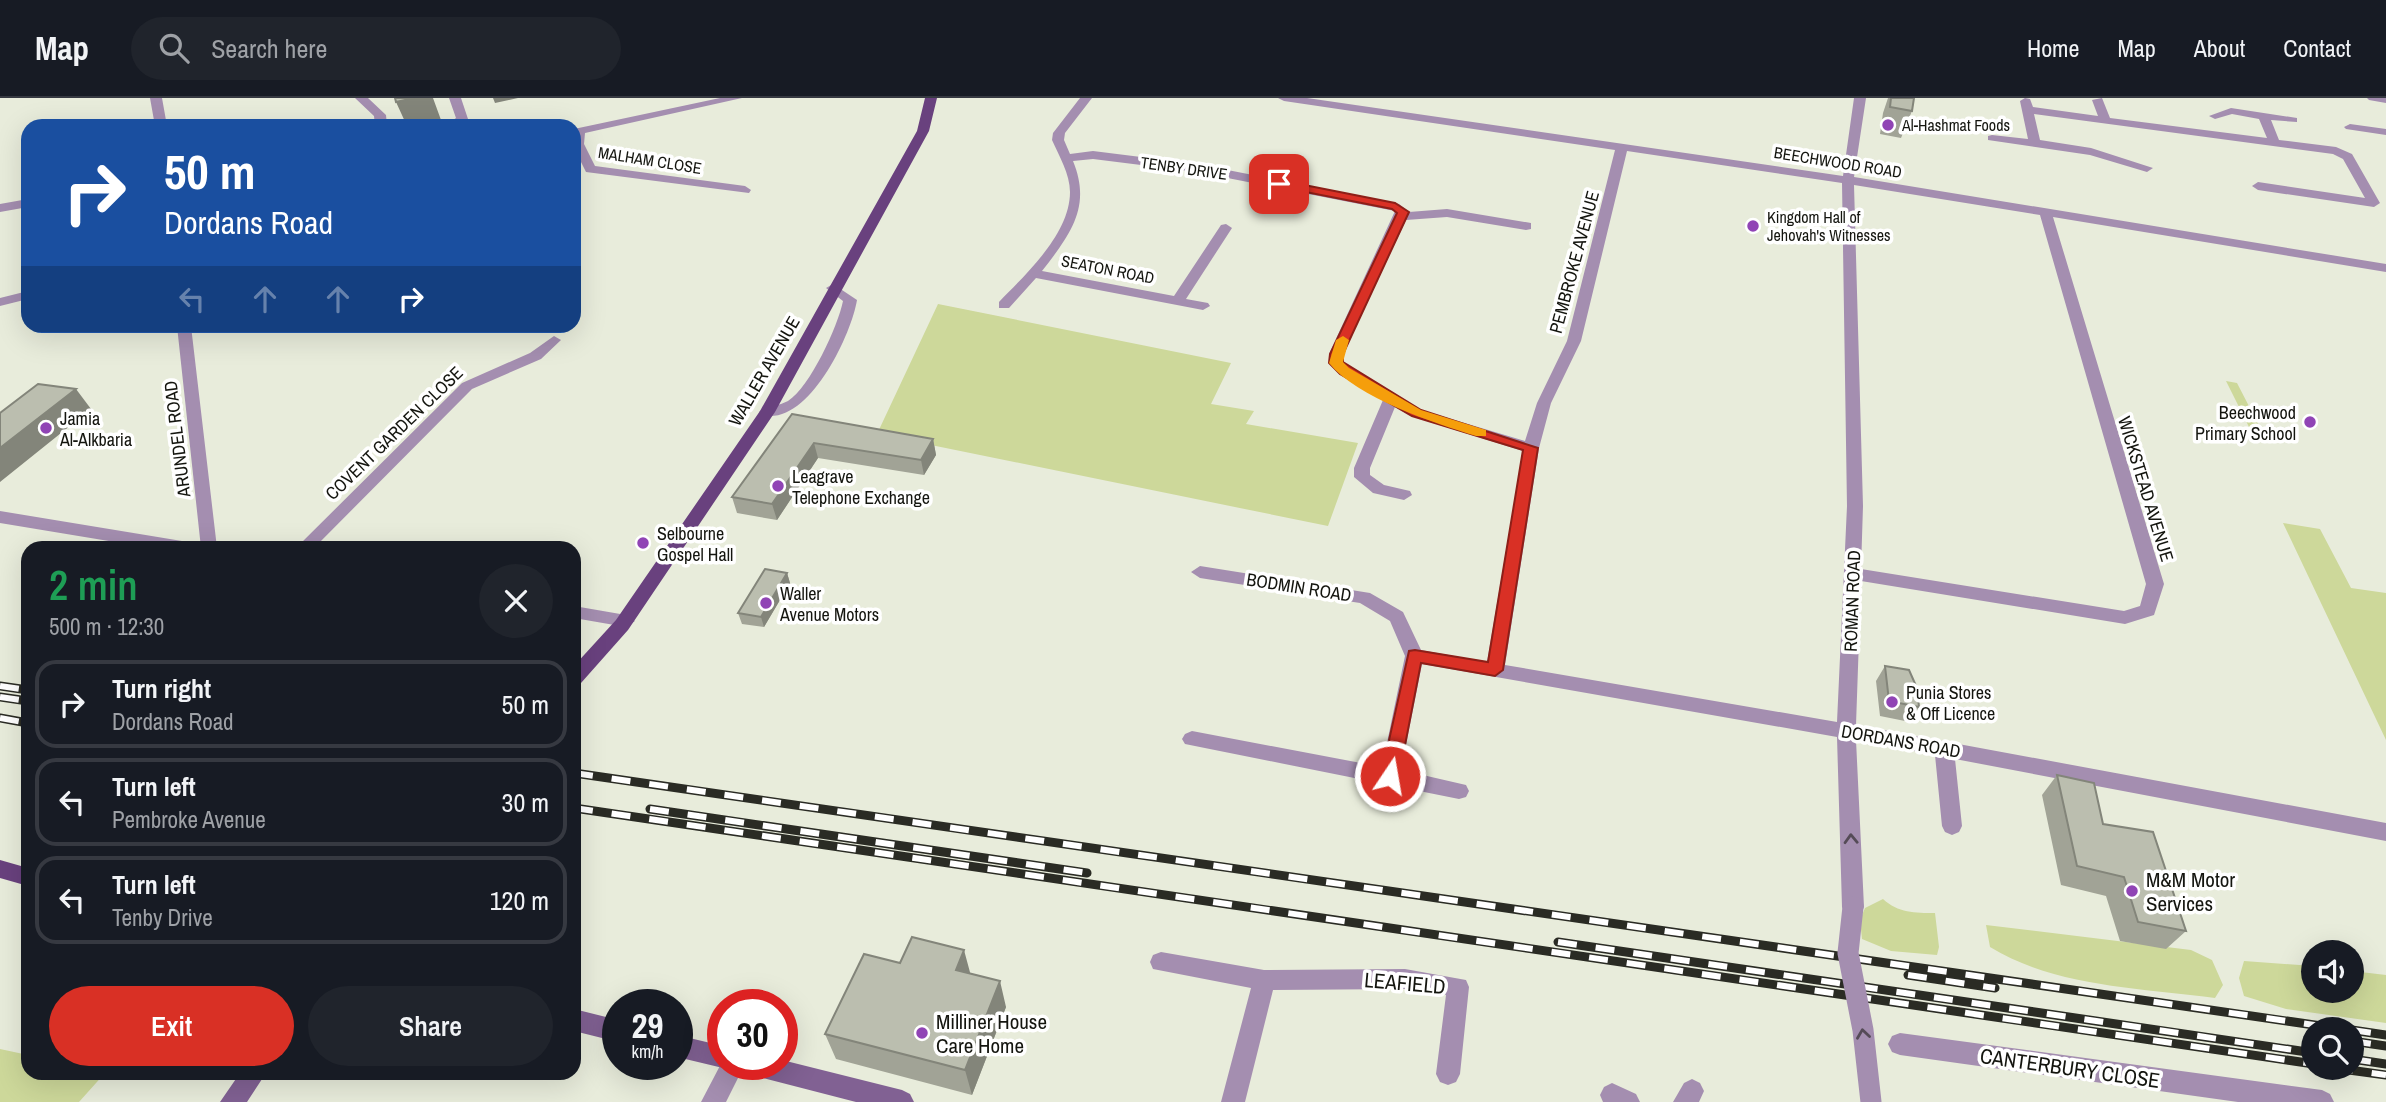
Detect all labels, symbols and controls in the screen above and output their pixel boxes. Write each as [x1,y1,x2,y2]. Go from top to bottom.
search box [131,17,621,80]
text: Map [35,26,89,70]
icon: search [155,29,193,67]
text: Search here [211,31,327,66]
text: Home [2027,32,2079,64]
text: Map [2117,32,2156,64]
text: About [2194,32,2245,64]
text: Contact [2283,32,2351,64]
place label: Al-Hashmat Foods [1901,114,2010,136]
marker: Al-Hashmat Foods [1880,117,1896,133]
text: 50 m [164,138,256,204]
street label: MALHAM CLOSE [597,141,703,179]
street label: BEECHWOOD ROAD [1773,141,1903,183]
icon: right [49,147,140,238]
street label: TENBY DRIVE [1139,151,1229,185]
pin [1249,154,1309,214]
icon: arrive [1260,165,1298,203]
street label: PEMBROKE AVENUE [1543,188,1605,336]
text: Dordans Road [164,201,333,244]
place label: Kingdom Hall of Jehovah's Witnesses [1767,206,1891,246]
marker: Kingdom Hall of Jehovah's Witnesses [1745,218,1761,234]
street label: SEATON ROAD [1060,249,1156,289]
icon: left [173,280,211,318]
icon: ahead [246,280,284,318]
icon: ahead [319,280,357,318]
icon: right [392,280,430,318]
street label: WALLER AVENUE [722,311,806,431]
street label: COVENT GARDEN CLOSE [320,361,468,505]
street label: ARUNDEL ROAD [157,380,197,499]
place label: Beechwood Primary School [2195,400,2296,446]
place label: Jamia Al-Alkbaria [59,406,132,452]
street label: WICKSTEAD AVENUE [2112,413,2180,565]
marker: Beechwood Primary School [2302,414,2318,430]
marker: Jamia Al-Alkbaria [38,420,54,436]
place label: Leagrave Telephone Exchange [792,464,930,510]
marker: Leagrave Telephone Exchange [770,478,786,494]
place label: Selbourne Gospel Hall [657,521,733,567]
marker: Selbourne Gospel Hall [635,535,651,551]
street label: ROMAN ROAD [1838,550,1866,652]
text: 2 min [49,557,138,613]
button: close [479,564,553,638]
street label: BODMIN ROAD [1245,566,1353,608]
place label: Waller Avenue Motors [779,581,879,627]
marker: Waller Avenue Motors [758,595,774,611]
text: 500 m · 12:30 [49,611,164,642]
text: Turn right [112,671,211,706]
place label: Punia Stores & Off Licence [1906,680,1995,726]
icon: right [53,685,91,723]
text: 50 m [502,687,549,722]
marker: Punia Stores & Off Licence [1884,694,1900,710]
text: Dordans Road [112,706,234,737]
street label: DORDANS ROAD [1839,718,1963,764]
position arrow [1353,739,1427,813]
text: Turn left [112,769,196,804]
icon: left [53,783,91,821]
text: 30 m [502,785,549,820]
text: Pembroke Avenue [112,804,266,835]
one-way arrow [1843,833,1858,844]
place label: M&M Motor Services [2146,865,2235,918]
text: Turn left [112,867,196,902]
icon: left [53,881,91,919]
text: 120 m [490,883,549,918]
marker: M&M Motor Services [2124,883,2140,899]
text: Tenby Drive [112,902,213,933]
map controls [2301,940,2364,1080]
button: sound [2301,940,2364,1003]
street label: LEAFIELD [1363,965,1447,1001]
button: Exit [49,986,294,1066]
button: Share [308,986,553,1066]
speed limit sign: 30 [707,989,798,1080]
text: 29 [632,1002,663,1049]
place label: Milliner House Care Home [936,1007,1047,1060]
button: search [2301,1017,2364,1080]
marker: Milliner House Care Home [914,1025,930,1041]
one-way arrow [1856,1028,1871,1040]
text: km/h [632,1039,664,1064]
street label: CANTERBURY CLOSE [1978,1041,2162,1095]

